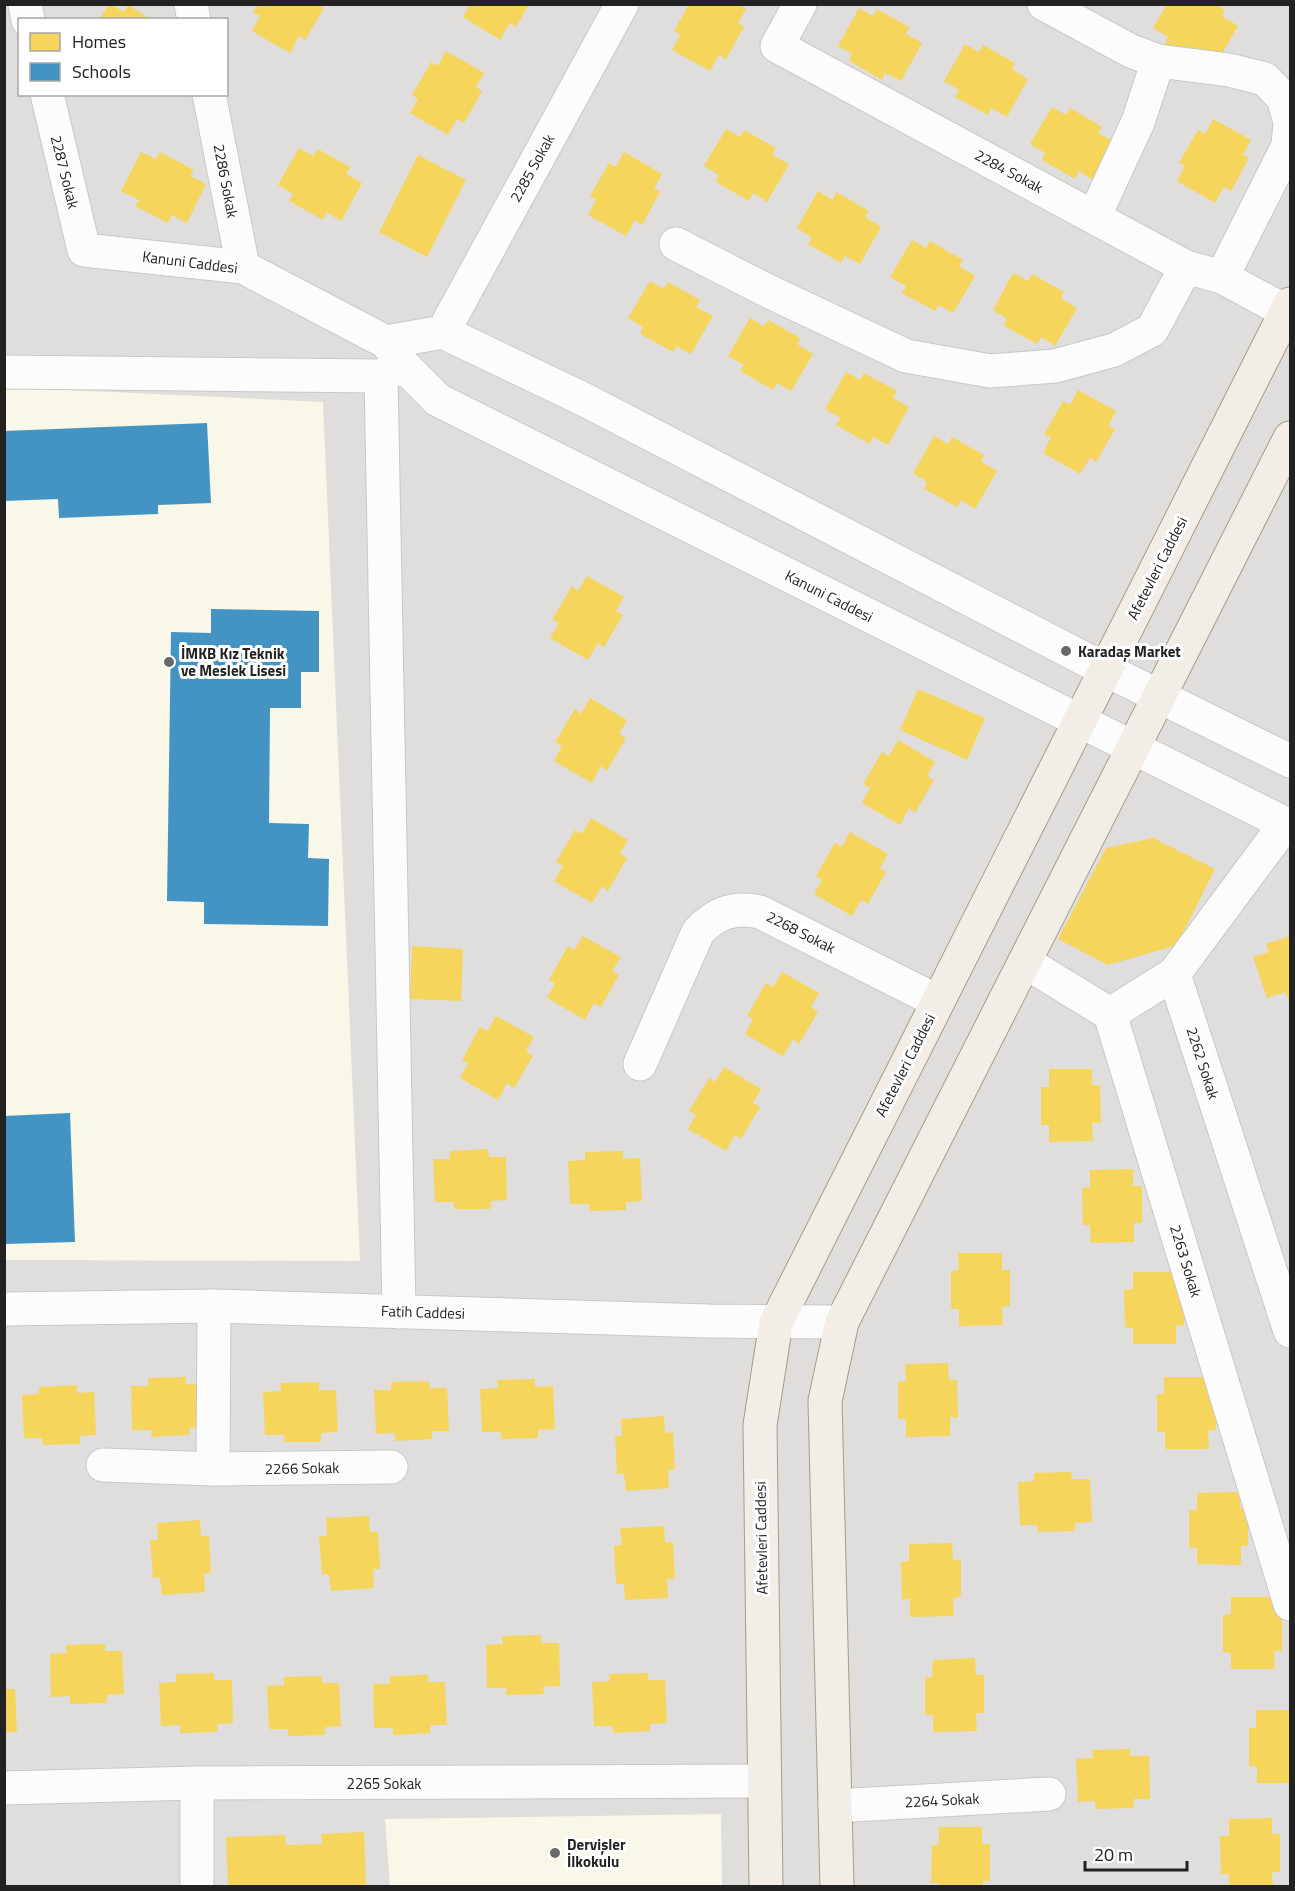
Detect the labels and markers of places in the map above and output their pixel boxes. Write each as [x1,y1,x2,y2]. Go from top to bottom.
place label: Karadaş Market [1078,640,1181,663]
place label: İMKB Kız Teknik ve Meslek Lisesi [181,642,286,682]
marker: Karadaş Market [1059,644,1073,658]
marker: İMKB Kız Teknik ve Meslek Lisesi [162,655,176,669]
place label: Dervişler İlkokulu [567,1833,626,1873]
marker: Dervişler İlkokulu [548,1846,562,1860]

